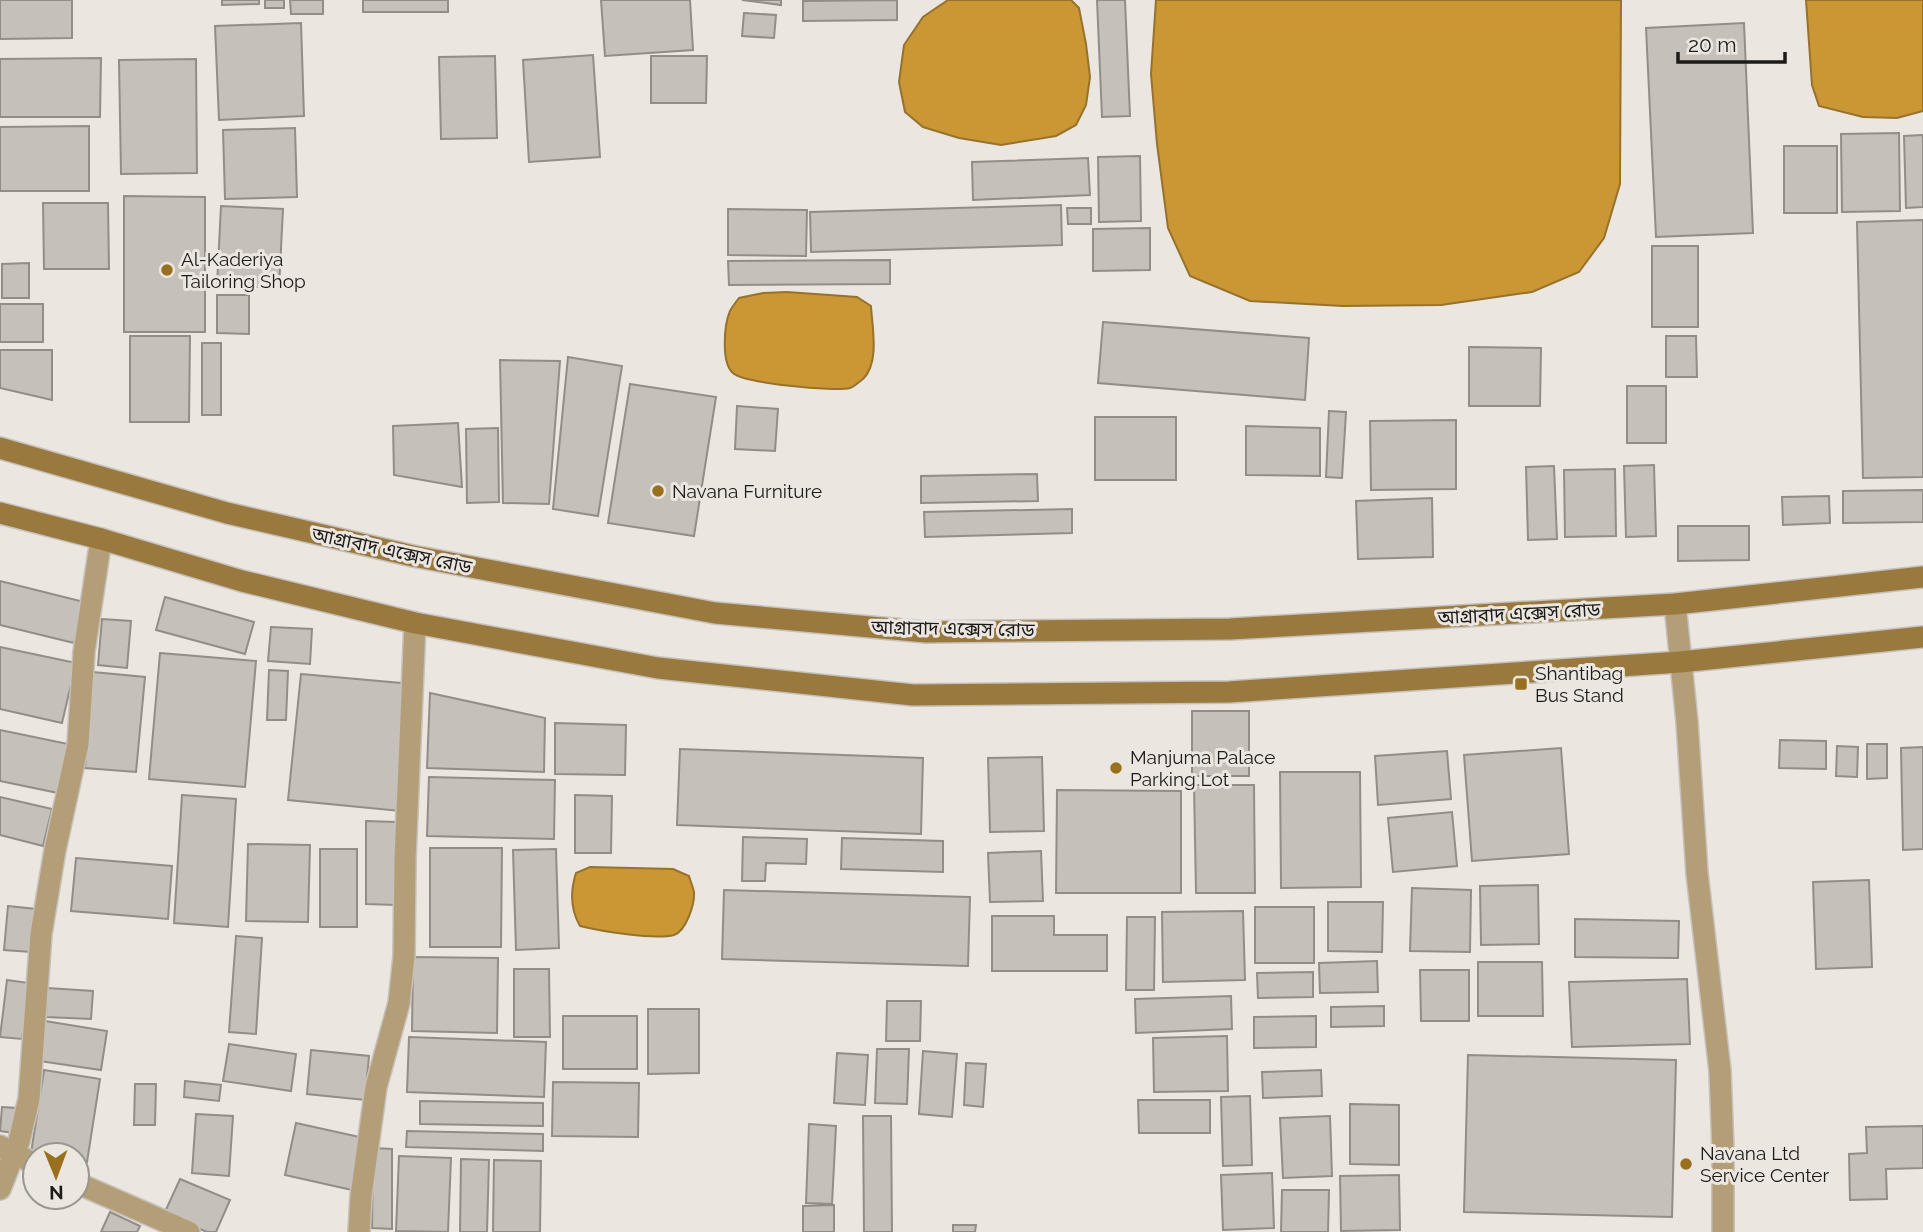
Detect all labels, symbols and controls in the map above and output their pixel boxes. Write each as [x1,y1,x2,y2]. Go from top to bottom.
scale bar [1678,21,1785,65]
text: 20 m [1688,32,1736,57]
place label: Al-Kaderiya Tailoring Shop [181,248,306,292]
marker: Al-Kaderiya Tailoring Shop [159,262,175,278]
place label: Navana Furniture [672,480,822,502]
marker: Navana Furniture [650,483,666,499]
street label: আগ্রাবাদ এক্সেস রোড [309,522,475,578]
street label: আগ্রাবাদ এক্সেস রোড [1436,598,1602,628]
street label: আগ্রাবাদ এক্সেস রোড [870,616,1035,640]
place label: Shantibag Bus Stand [1535,662,1624,706]
marker: Shantibag Bus Stand [1513,676,1529,692]
place label: Manjuma Palace Parking Lot [1130,746,1275,790]
marker: Manjuma Palace Parking Lot [1108,760,1124,776]
north arrow [21,1141,91,1211]
place label: Navana Ltd Service Center [1700,1142,1829,1186]
marker: Navana Ltd Service Center [1678,1156,1694,1172]
text: N [49,1182,64,1204]

